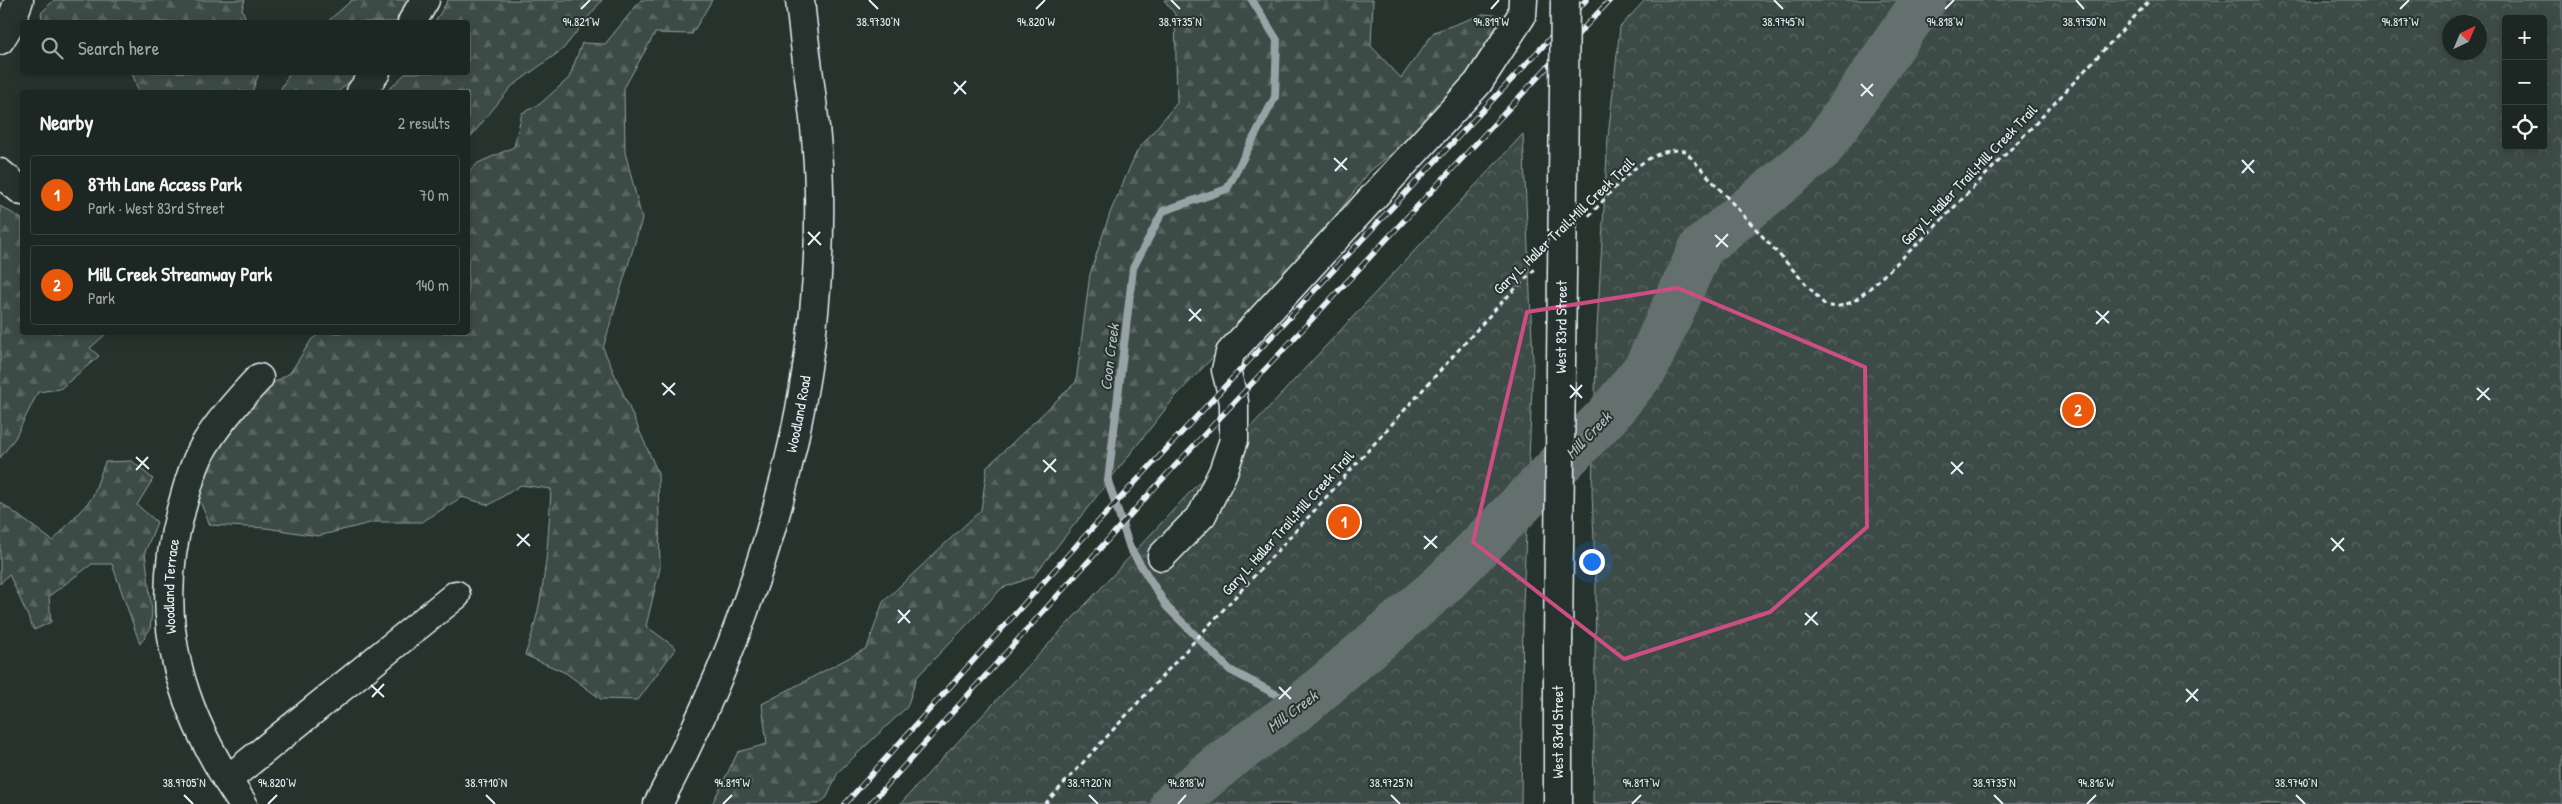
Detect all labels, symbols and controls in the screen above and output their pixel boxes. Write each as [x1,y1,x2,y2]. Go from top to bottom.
text: 94.821°W [563,13,600,30]
text: 38.9730°N [856,13,900,30]
text: 94.820°W [1017,13,1056,30]
text: 38.9735°N [1158,13,1202,30]
text: 94.819°W [1473,13,1509,30]
text: 38.9745°N [1762,13,1804,30]
text: 94.818°W [1927,13,1964,30]
text: 38.9750°N [2062,13,2106,30]
text: 94.817°W [2381,13,2419,30]
north arrow [2442,15,2487,60]
map controls [2502,15,2547,150]
button: + [2502,15,2547,60]
search box [20,20,470,75]
icon: search [38,34,66,62]
text: Search here [78,35,159,61]
button: − [2502,60,2547,105]
street label: Gary L. Haller Trail;Mill Creek Trail [1896,99,2042,250]
button: locate [2502,105,2547,150]
text: Nearby [40,108,93,137]
text: 2 results [398,112,450,134]
street label: Gary L. Haller Trail;Mill Creek Trail [1488,153,1639,299]
text: 87th Lane Access Park [88,171,242,197]
text: 1 [54,184,60,206]
text: 70 m [419,184,449,206]
text: Park · West 83rd Street [88,197,224,219]
text: Mill Creek Streamway Park [88,261,272,287]
text: 2 [53,274,61,296]
text: 140 m [415,274,449,296]
street label: West 83rd Street [1550,280,1572,374]
text: Park [88,287,115,309]
water label: Coon Creek [1094,321,1124,392]
street label: Woodland Road [780,374,816,454]
pin: 2 [2062,391,2094,429]
water label: Mill Creek [1560,406,1617,463]
street label: Gary L. Haller Trail;Mill Creek Trail [1217,445,1359,600]
pin: 1 [1328,503,1360,541]
street label: Woodland Terrace [158,537,184,635]
your location [1579,549,1605,575]
water label: Mill Creek [1262,684,1323,737]
street label: West 83rd Street [1547,685,1568,778]
text: 38.9705°N [162,774,206,791]
text: 94.820°W [258,774,297,791]
text: 38.9710°N [465,774,507,791]
text: 94.819°W [714,774,750,791]
text: 38.9720°N [1067,774,1111,791]
text: 94.818°W [1168,774,1205,791]
text: 38.9725°N [1369,774,1413,791]
text: 94.817°W [1622,774,1660,791]
text: 38.9735°N [1972,774,2016,791]
text: 94.816°W [2078,774,2115,791]
text: 38.9740°N [2275,774,2317,791]

